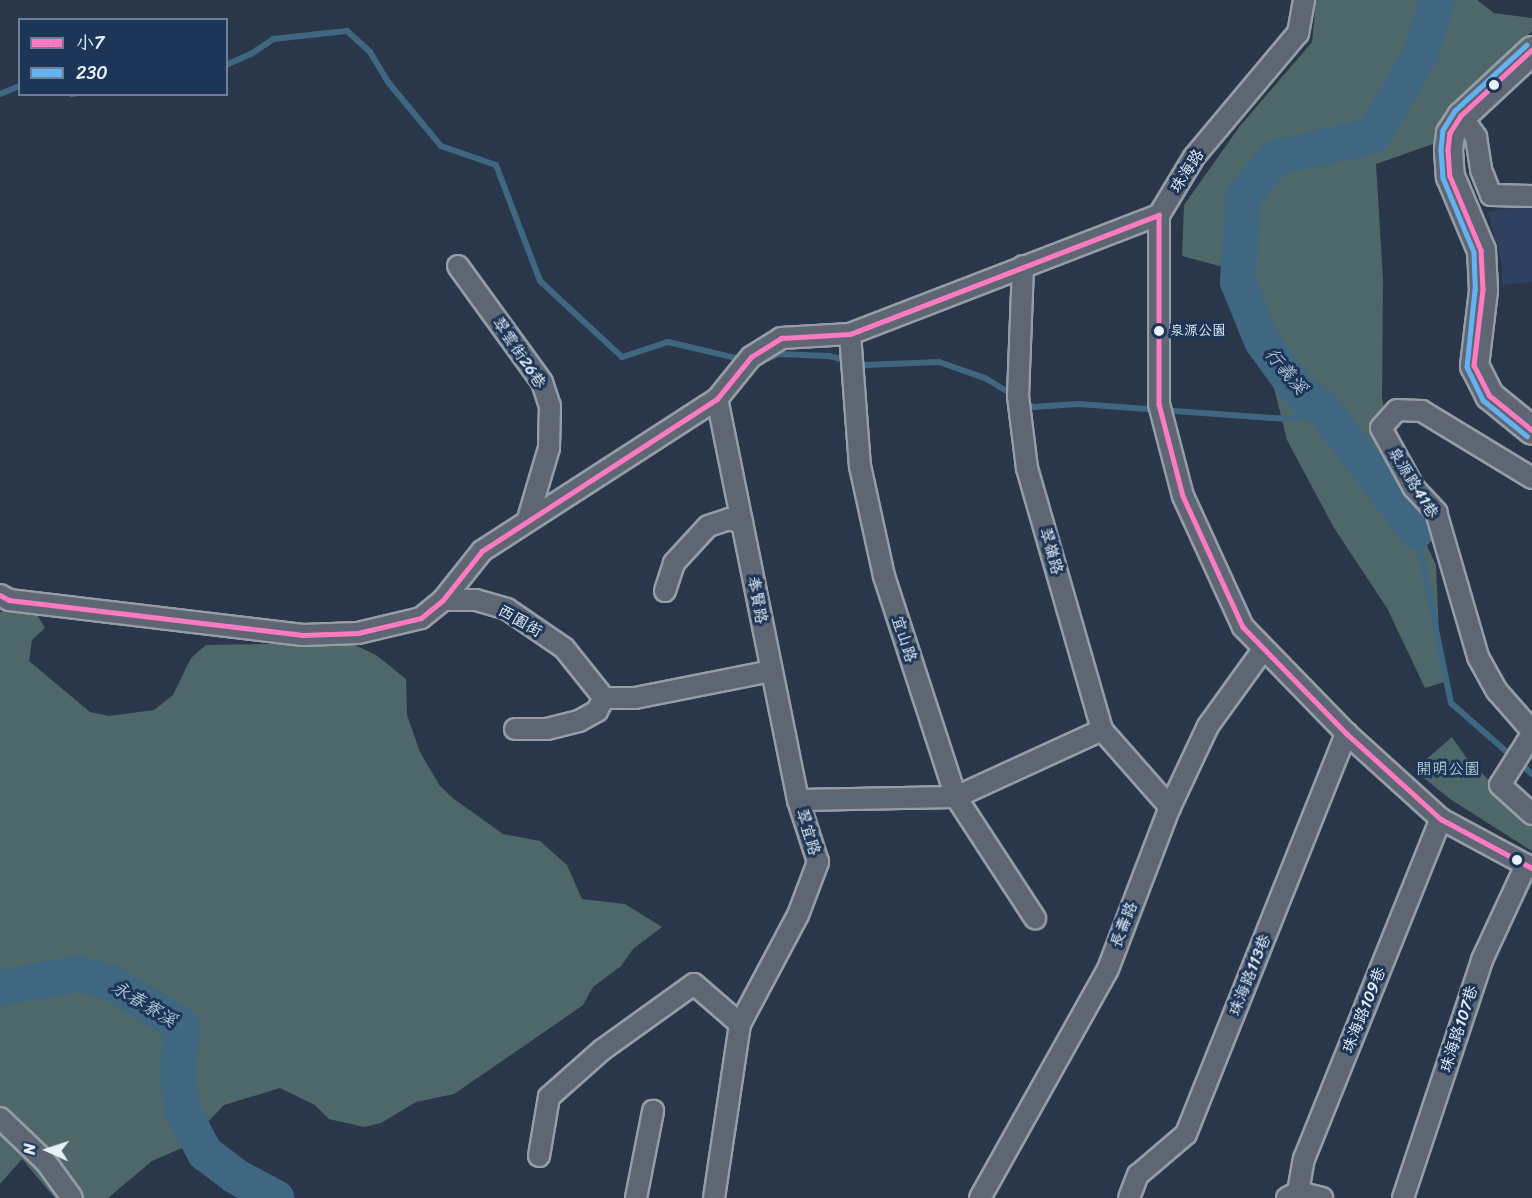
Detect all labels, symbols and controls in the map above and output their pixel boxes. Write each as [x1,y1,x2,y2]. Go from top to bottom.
legend [18,18,228,96]
text: 小7 [76,27,104,59]
text: 230 [76,57,108,89]
unlabelled marker [1488,79,1500,91]
street label: 珠海路 [1166,146,1208,196]
street label: 翠雲街26巷 [488,314,550,392]
place label: 泉源公園 [1170,323,1226,339]
marker: 泉源公園 [1153,325,1165,337]
water label: 行義溪 [1260,343,1312,399]
street label: 泉源路41巷 [1383,444,1443,522]
street label: 翠嶺路 [1035,525,1067,577]
street label: 奉賢路 [743,575,771,625]
street label: 西園街 [494,601,546,641]
street label: 宜山路 [887,613,921,665]
park label: 開明公園 [1416,759,1480,779]
street label: 翠宜路 [792,806,824,858]
unlabelled marker [1511,854,1523,866]
street label: 長壽路 [1106,899,1142,951]
street label: 珠海路113巷 [1225,931,1275,1019]
street label: 珠海路109巷 [1338,964,1390,1056]
water label: 永春寮溪 [108,976,180,1032]
street label: 珠海路107巷 [1436,983,1482,1075]
north arrow [18,1120,78,1180]
text: N [15,1143,44,1155]

